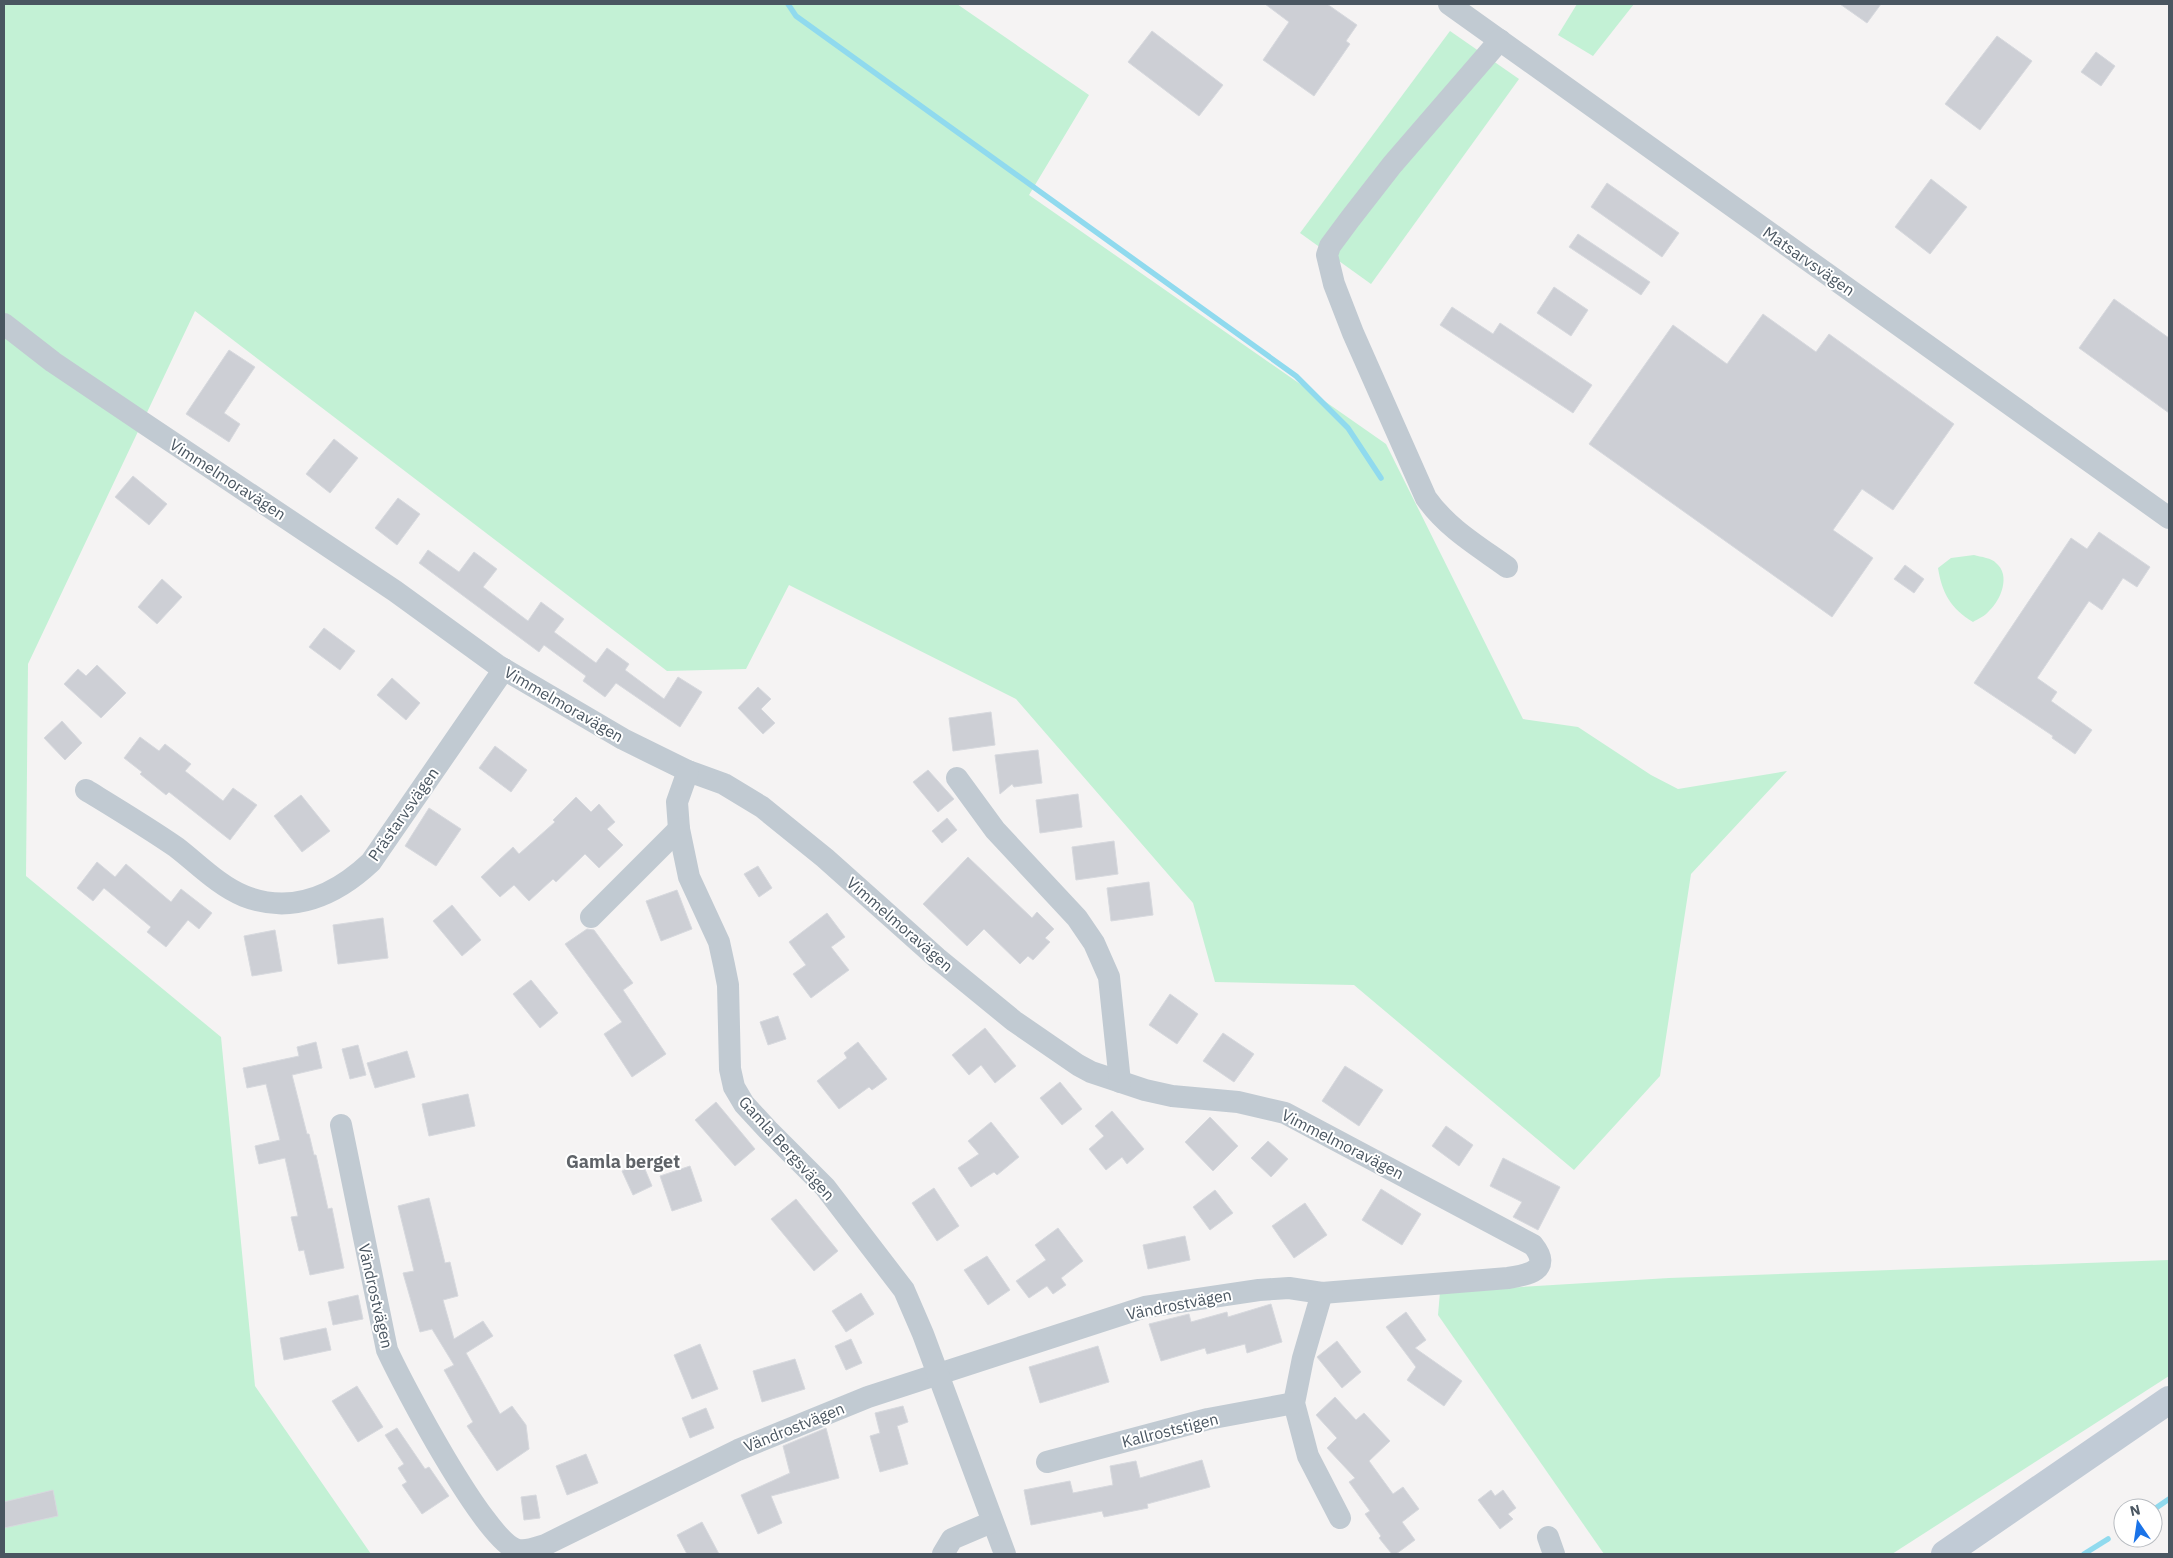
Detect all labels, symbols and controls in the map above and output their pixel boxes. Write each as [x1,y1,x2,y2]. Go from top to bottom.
street label: Matsarvsvägen [1759,222,1859,300]
street label: Vimmelmoravägen [166,434,290,524]
street label: Vimmelmoravägen [501,662,627,746]
street label: Prästarvsvägen [363,763,443,865]
street label: Vimmelmoravägen [843,872,957,976]
street label: Gamla Bergsvägen [735,1092,839,1204]
street label: Vimmelmoravägen [1279,1105,1407,1183]
district label: Gamla berget [566,1150,680,1173]
street label: Vändrostvägen [354,1242,398,1350]
street label: Vändrostvägen [1125,1284,1233,1324]
street label: Vändrostvägen [741,1398,847,1456]
street label: Kallroststigen [1120,1408,1220,1452]
north arrow [2113,1498,2163,1548]
text: N [2128,1500,2142,1520]

